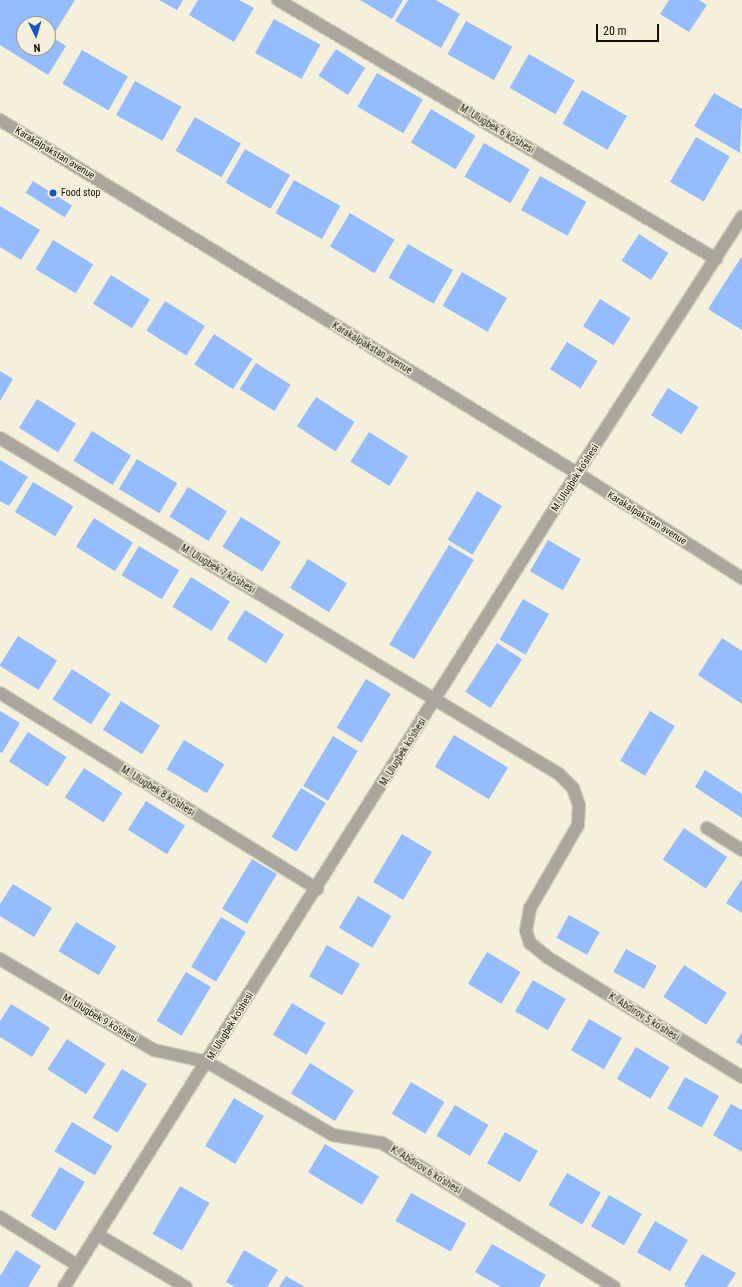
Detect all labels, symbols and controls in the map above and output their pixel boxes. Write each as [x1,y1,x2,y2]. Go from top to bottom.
north arrow [16,16,56,56]
scale bar [598,16,661,42]
text: 20 m [603,24,627,38]
text: N [33,41,41,54]
street label: M. Ulugbek 6 ko'shesi [457,102,537,156]
street label: Karakalpakstan avenue [13,124,97,182]
place label: Food stop [61,187,100,199]
marker: Food stop [48,188,58,198]
street label: Karakalpakstan avenue [330,319,414,377]
street label: M. Ulugbek ko'shesi [549,442,601,514]
street label: Karakalpakstan avenue [605,489,689,547]
street label: M. Ulugbek 7 ko'shesi [178,542,258,596]
street label: M. Ulugbek ko'shesi [377,716,429,788]
street label: M. Ulugbek 8 ko'shesi [119,763,197,819]
street label: M. Ulugbek ko'shesi [204,990,256,1062]
street label: K. Abdirov 5 ko'shesi [606,990,682,1044]
street label: M. Ulugbek 9 ko'shesi [60,991,140,1045]
street label: K. Abdirov 6 ko'shesi [388,1143,464,1197]

